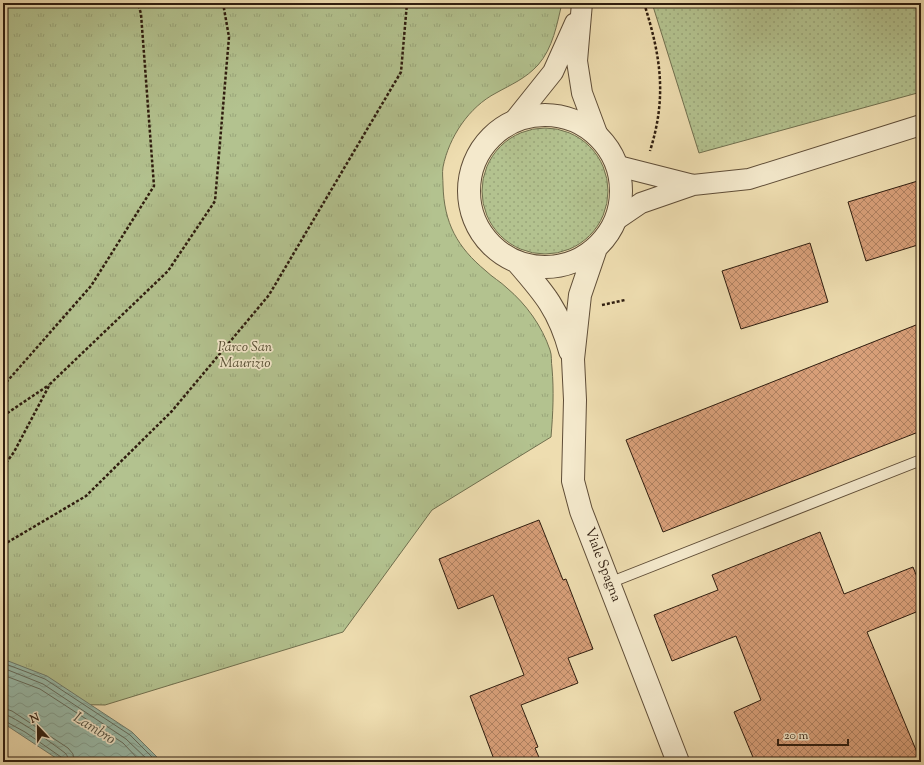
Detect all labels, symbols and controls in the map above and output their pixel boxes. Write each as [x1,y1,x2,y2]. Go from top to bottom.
park label: Parco San Maurizio [218,338,273,374]
street label: Viale Spagna [579,525,626,606]
north arrow [18,707,58,747]
water label: Lambro [69,708,119,750]
text: N [27,710,42,728]
scale bar [778,721,848,747]
text: 20 m [784,727,809,745]

